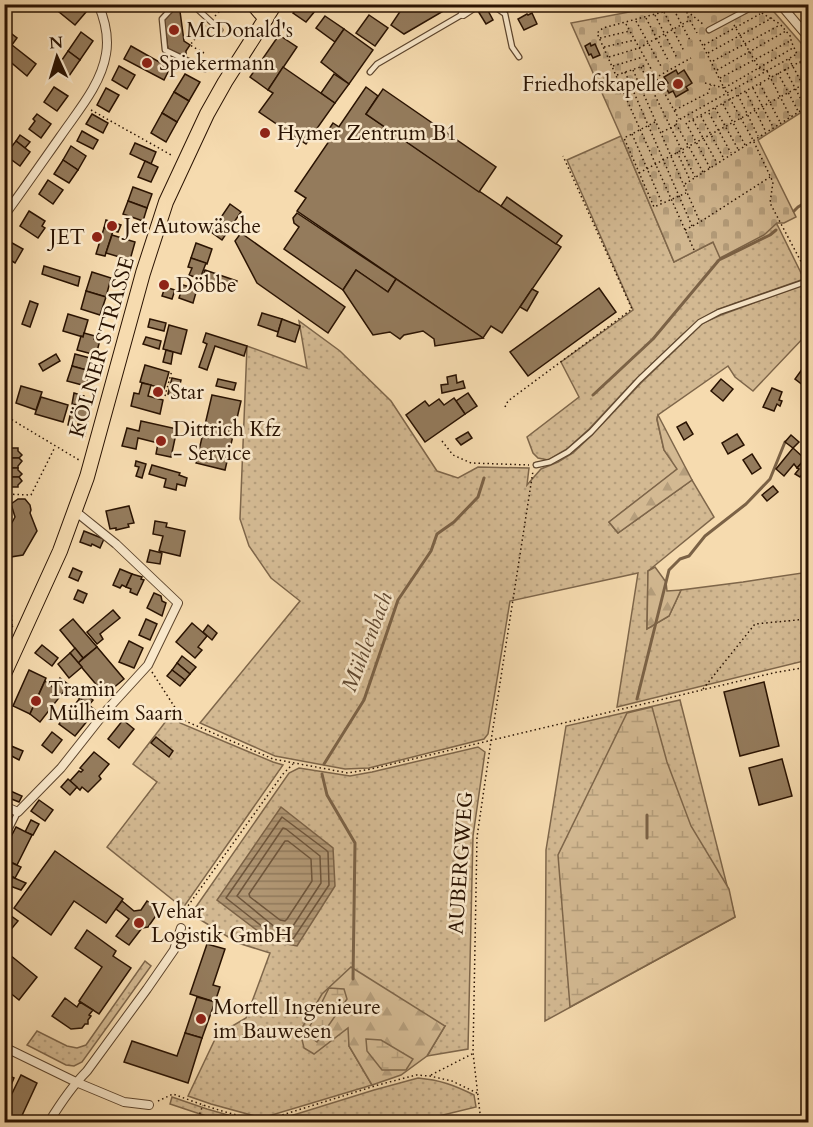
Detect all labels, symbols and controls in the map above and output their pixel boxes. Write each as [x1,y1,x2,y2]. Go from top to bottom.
place label: McDonald's [186,16,293,45]
marker: McDonald's [167,23,181,37]
north arrow [27,27,87,87]
text: N [48,32,64,54]
place label: Spiekermann [159,49,275,78]
marker: Spiekermann [140,56,154,70]
place label: Friedhofskapelle [522,70,666,99]
marker: Friedhofskapelle [671,77,685,91]
place label: Hymer Zentrum B1 [277,119,457,148]
marker: Hymer Zentrum B1 [258,126,272,140]
place label: Jet Autowäsche [121,212,261,241]
marker: Jet Autowäsche [105,219,119,233]
place label: JET [47,223,85,252]
marker: JET [90,230,104,244]
street label: KÖLNER STRASSE [62,253,142,441]
place label: Döbbe [176,271,237,300]
marker: Döbbe [157,278,171,292]
place label: Star [170,378,204,407]
marker: Star [151,385,165,399]
place label: Dittrich Kfz - Service [173,415,282,468]
marker: Dittrich Kfz - Service [154,434,168,448]
water label: Mühlenbach [334,587,400,696]
place label: Tramin Mülheim Saarn [48,675,183,728]
marker: Tramin Mülheim Saarn [29,694,43,708]
street label: AUBERGWEG [442,790,480,935]
place label: Vehar Logistik GmbH [151,897,292,950]
marker: Vehar Logistik GmbH [132,916,146,930]
place label: Mortell Ingenieure im Bauwesen [213,993,381,1046]
marker: Mortell Ingenieure im Bauwesen [194,1012,208,1026]

